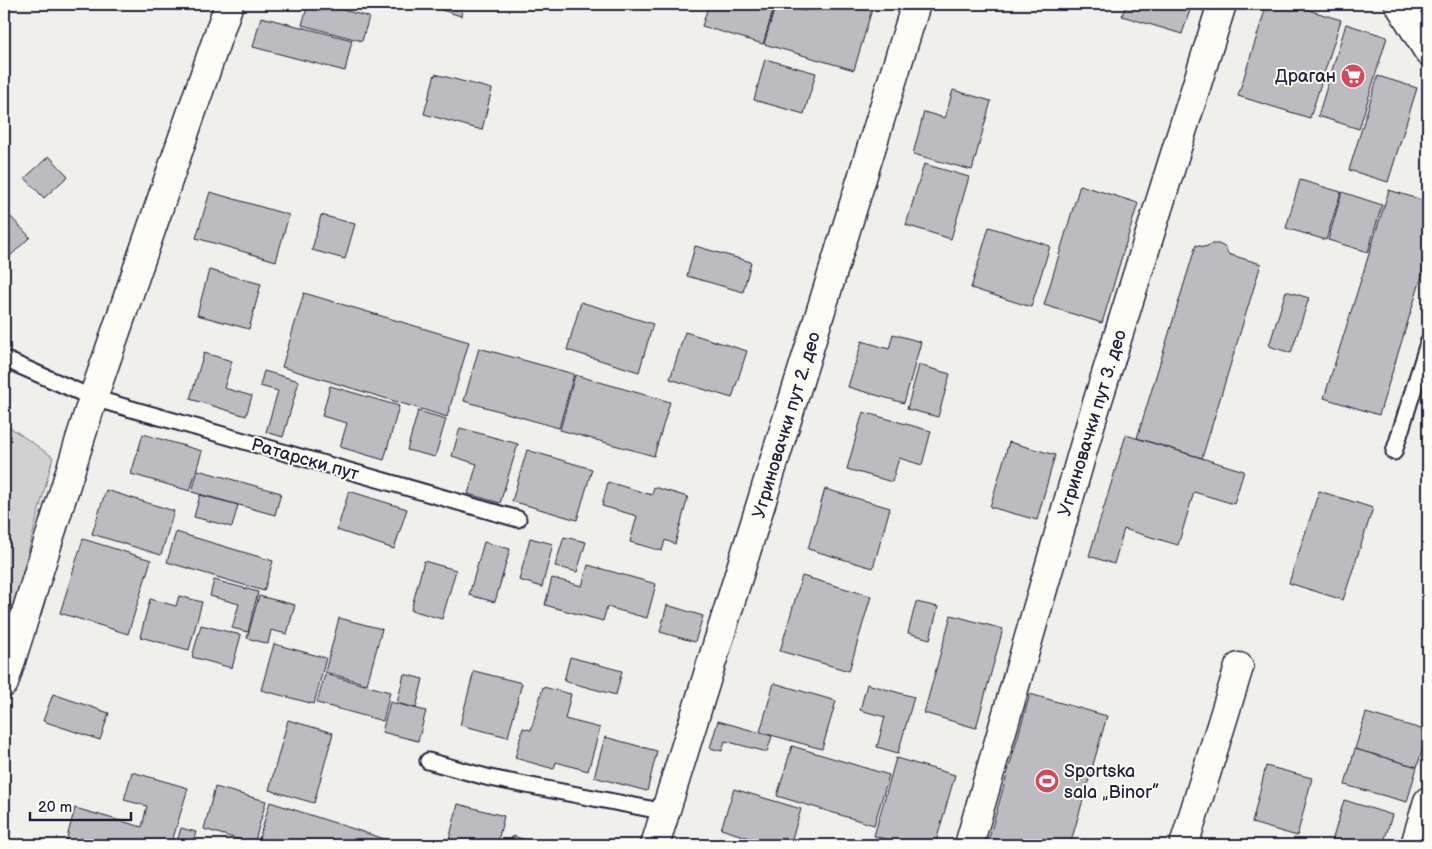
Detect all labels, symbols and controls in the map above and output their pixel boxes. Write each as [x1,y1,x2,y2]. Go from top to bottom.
supermarket icon: Драган [1340,63,1366,89]
place label: Драган [1275,66,1336,87]
street label: Угриновачки пут 3. део [1054,327,1131,519]
street label: Угриновачки пут 2. део [748,329,825,521]
street label: Ратарски пут [249,434,362,485]
place label: Sportska sala „Binor” [1064,761,1159,803]
sports icon: Sportska sala „Binor” [1034,768,1060,794]
scale bar [30,789,131,821]
text: 20 m [38,798,72,817]

